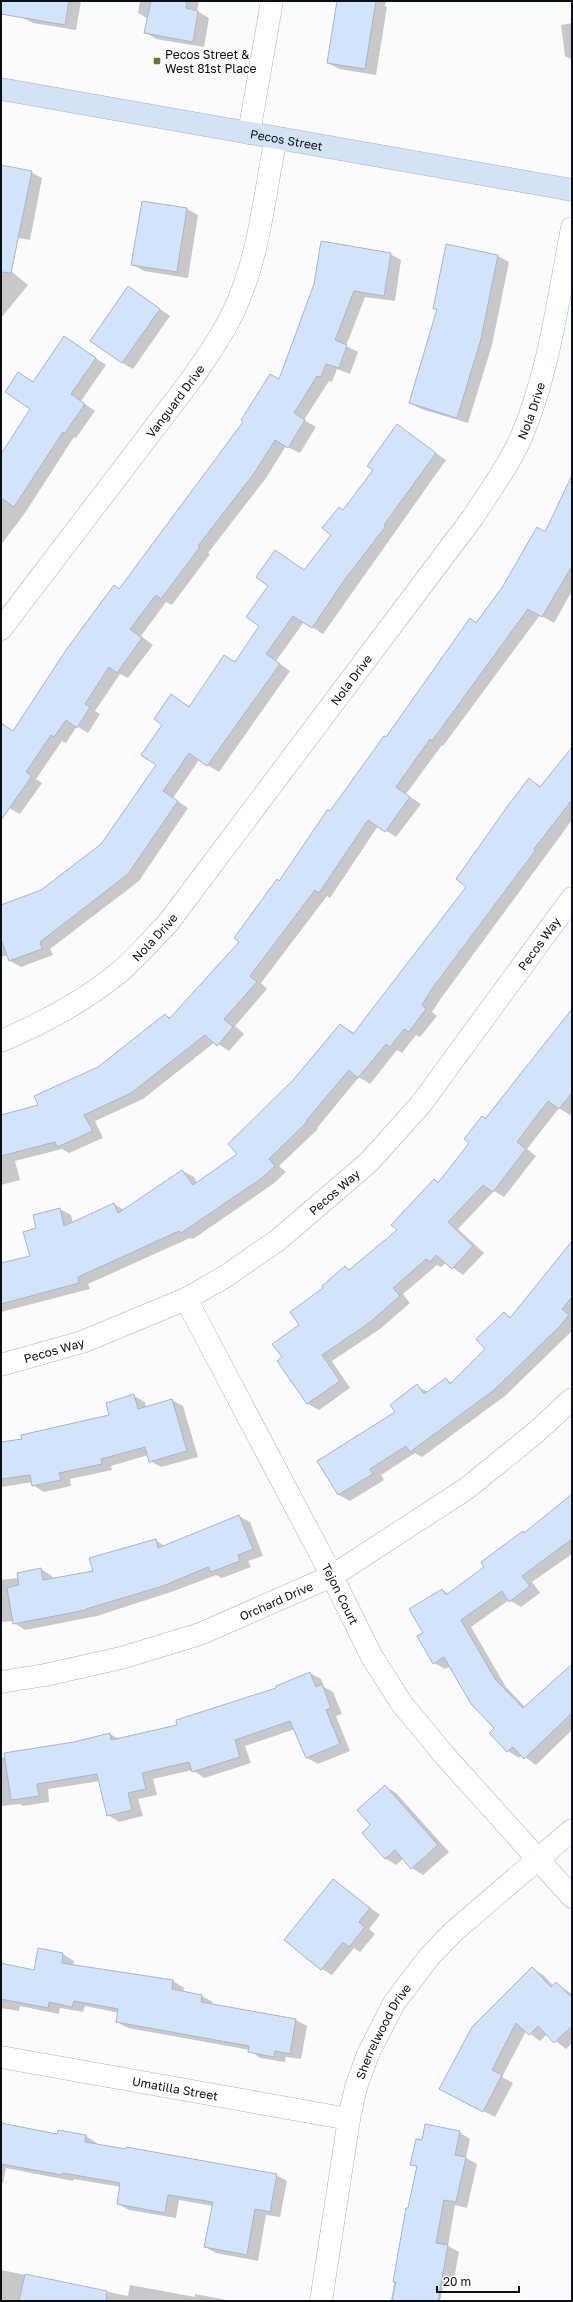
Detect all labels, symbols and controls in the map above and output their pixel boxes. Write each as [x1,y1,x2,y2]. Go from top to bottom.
place label: Pecos Street & West 81st Place [165,47,256,76]
marker: Pecos Street & West 81st Place [152,56,162,66]
street label: Pecos Street [249,126,324,153]
street label: Vanguard Drive [143,361,207,440]
street label: Nola Drive [514,380,548,442]
street label: Nola Drive [327,651,375,708]
street label: Nola Drive [129,910,180,964]
street label: Pecos Way [514,914,563,973]
street label: Pecos Way [306,1166,363,1218]
street label: Pecos Way [22,1334,86,1366]
street label: Tejon Court [319,1561,362,1627]
street label: Orchard Drive [237,1578,315,1623]
street label: Sherrelwood Drive [352,1980,414,2081]
street label: Umatilla Street [131,2073,220,2103]
scale bar [437,2268,519,2294]
text: 20 m [443,2274,471,2289]

